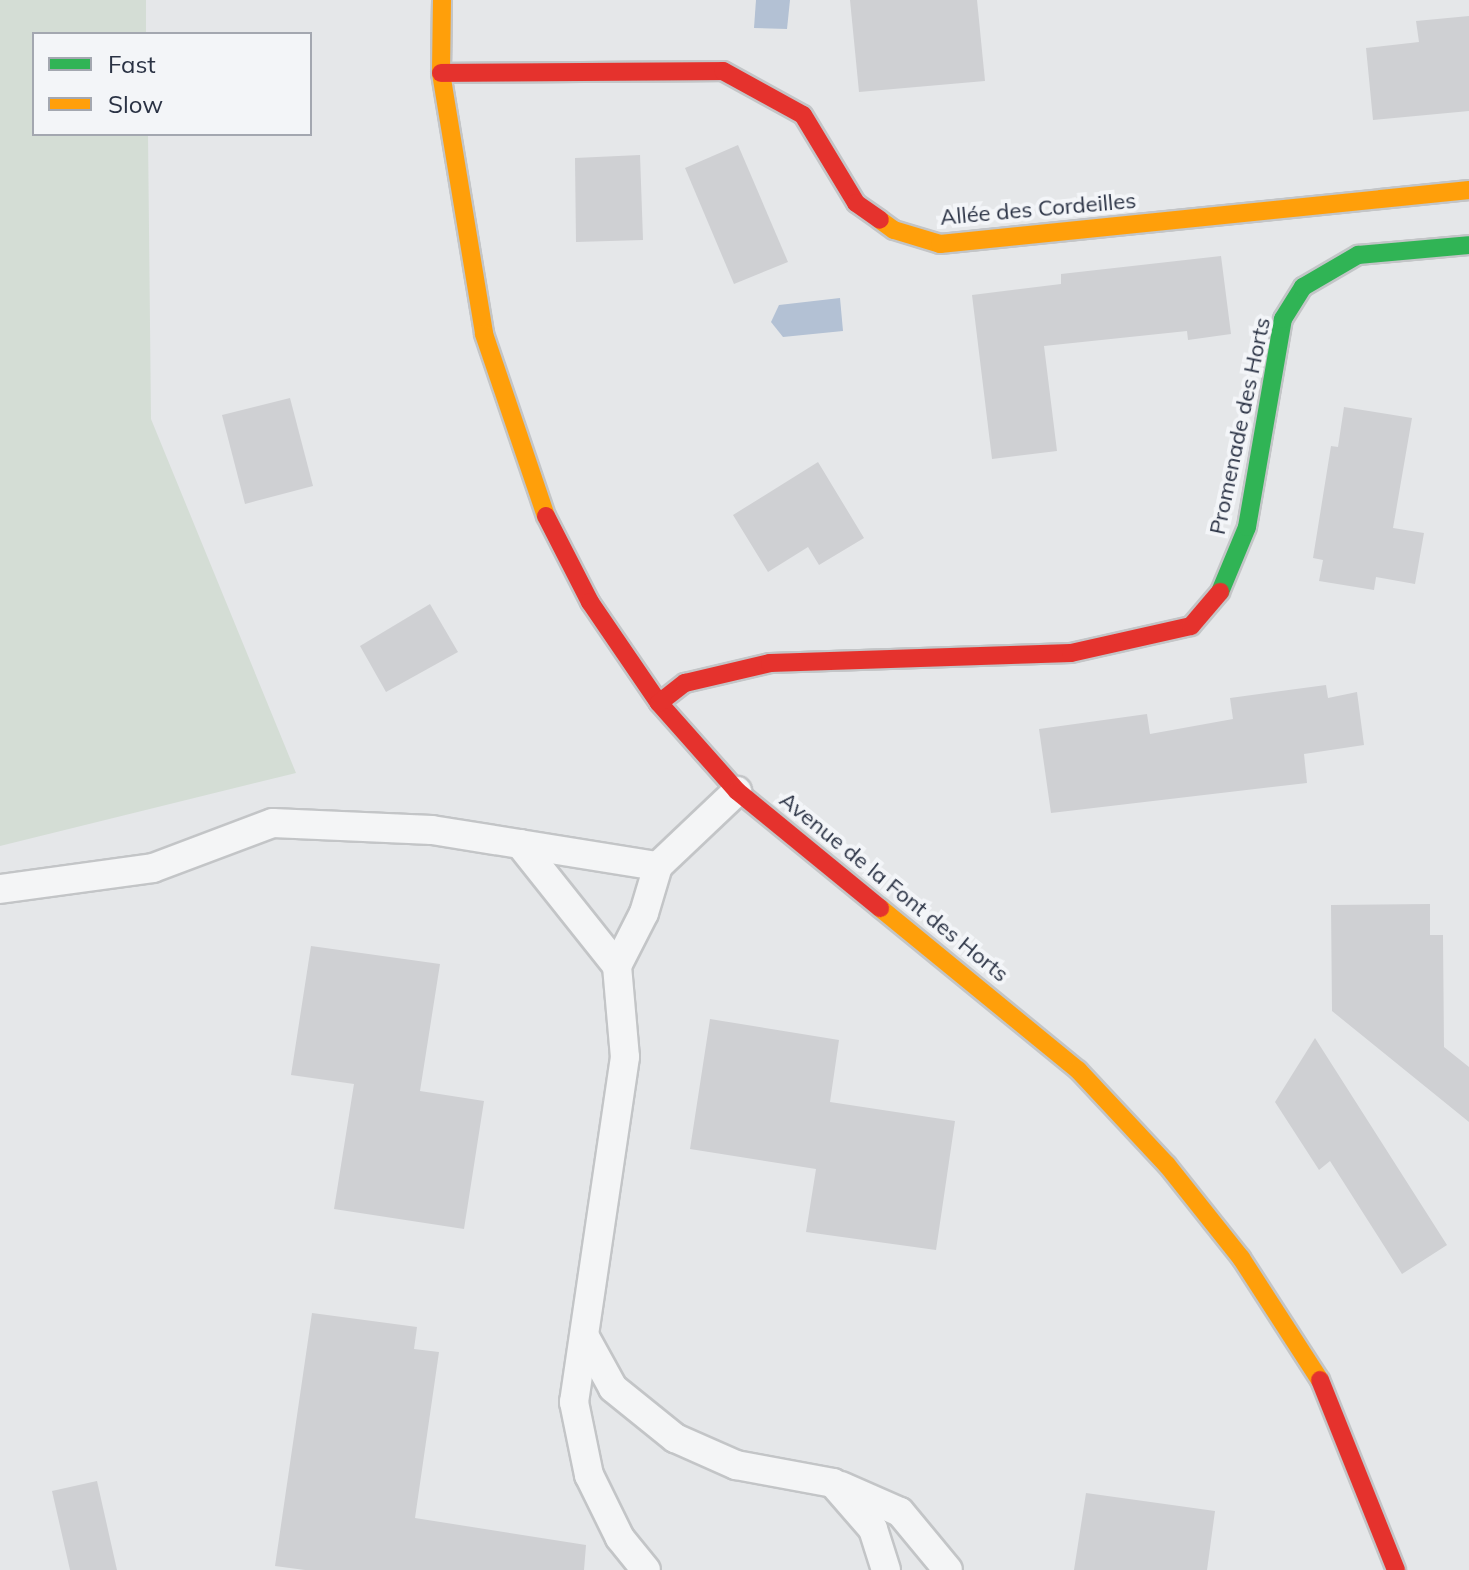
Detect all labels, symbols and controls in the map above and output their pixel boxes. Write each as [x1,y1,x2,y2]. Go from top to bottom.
legend [32,32,312,136]
text: Fast [108,49,156,79]
text: Slow [108,89,163,119]
street label: Allée des Cordeilles [939,187,1137,231]
street label: Promenade des Horts [1204,315,1276,537]
street label: Avenue de la Font des Horts [774,787,1014,987]

